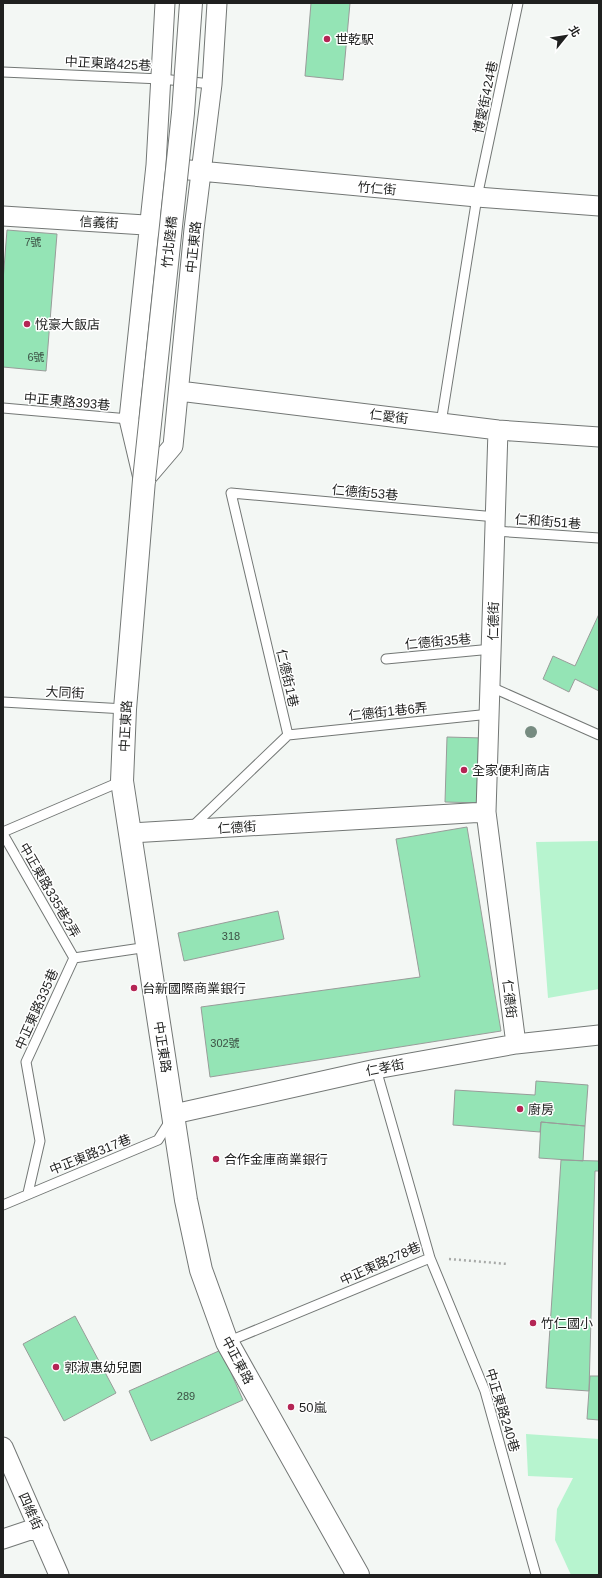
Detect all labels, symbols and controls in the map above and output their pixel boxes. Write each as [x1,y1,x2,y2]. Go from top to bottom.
north arrow [546,16,586,56]
text: 北 [567,23,583,39]
place label: 世乾駅 [335,32,374,47]
marker: 世乾駅 [322,34,332,44]
street label: 中正東路425巷 [64,54,152,73]
street label: 博愛街424巷 [470,59,500,135]
street label: 竹仁街 [357,179,397,198]
street label: 信義街 [79,214,119,231]
street label: 竹北陸橋 [159,215,180,269]
street label: 中正東路 [183,220,204,274]
house number: 7號 [24,236,42,248]
place label: 悅豪大飯店 [35,317,100,332]
marker: 悅豪大飯店 [22,319,32,329]
house number: 6號 [27,351,45,363]
street label: 中正東路393巷 [23,390,111,413]
street label: 仁愛街 [369,407,409,426]
street label: 仁德街53巷 [331,482,399,503]
street label: 仁和街51巷 [514,512,582,531]
street label: 仁德街 [486,601,501,641]
street label: 仁德街35巷 [404,631,472,652]
street label: 仁德街1巷 [274,648,301,709]
street label: 大同街 [45,684,85,701]
street label: 中正東路 [117,700,134,752]
street label: 仁德街1巷6弄 [348,700,428,723]
place label: 全家便利商店 [472,763,550,778]
marker: 全家便利商店 [459,765,469,775]
street label: 仁德街 [217,819,257,836]
street label: 中正東路335巷2弄 [16,840,83,940]
house number: 318 [222,930,240,942]
street label: 中正東路335巷 [12,967,61,1052]
street label: 仁德街 [500,979,519,1019]
place label: 台新國際商業銀行 [142,981,246,996]
marker: 台新國際商業銀行 [129,983,139,993]
street label: 中正東路 [151,1020,174,1074]
house number: 302號 [210,1037,240,1049]
street label: 仁孝街 [365,1056,406,1079]
place label: 廚房 [528,1102,554,1117]
marker: 廚房 [515,1104,525,1114]
street label: 中正東路317巷 [47,1131,133,1178]
place label: 合作金庫商業銀行 [224,1152,328,1167]
marker: 合作金庫商業銀行 [211,1154,221,1164]
street label: 中正東路278巷 [338,1239,423,1288]
place label: 竹仁國小 [541,1316,593,1331]
marker: 竹仁國小 [528,1318,538,1328]
street label: 中正東路 [219,1334,256,1387]
place label: 郭淑惠幼兒園 [64,1360,142,1375]
marker: 郭淑惠幼兒園 [51,1362,61,1372]
street label: 中正東路240巷 [483,1366,522,1454]
house number: 289 [177,1390,195,1402]
place label: 50嵐 [299,1400,327,1415]
marker: 50嵐 [286,1402,296,1412]
street label: 四維街 [16,1490,45,1532]

